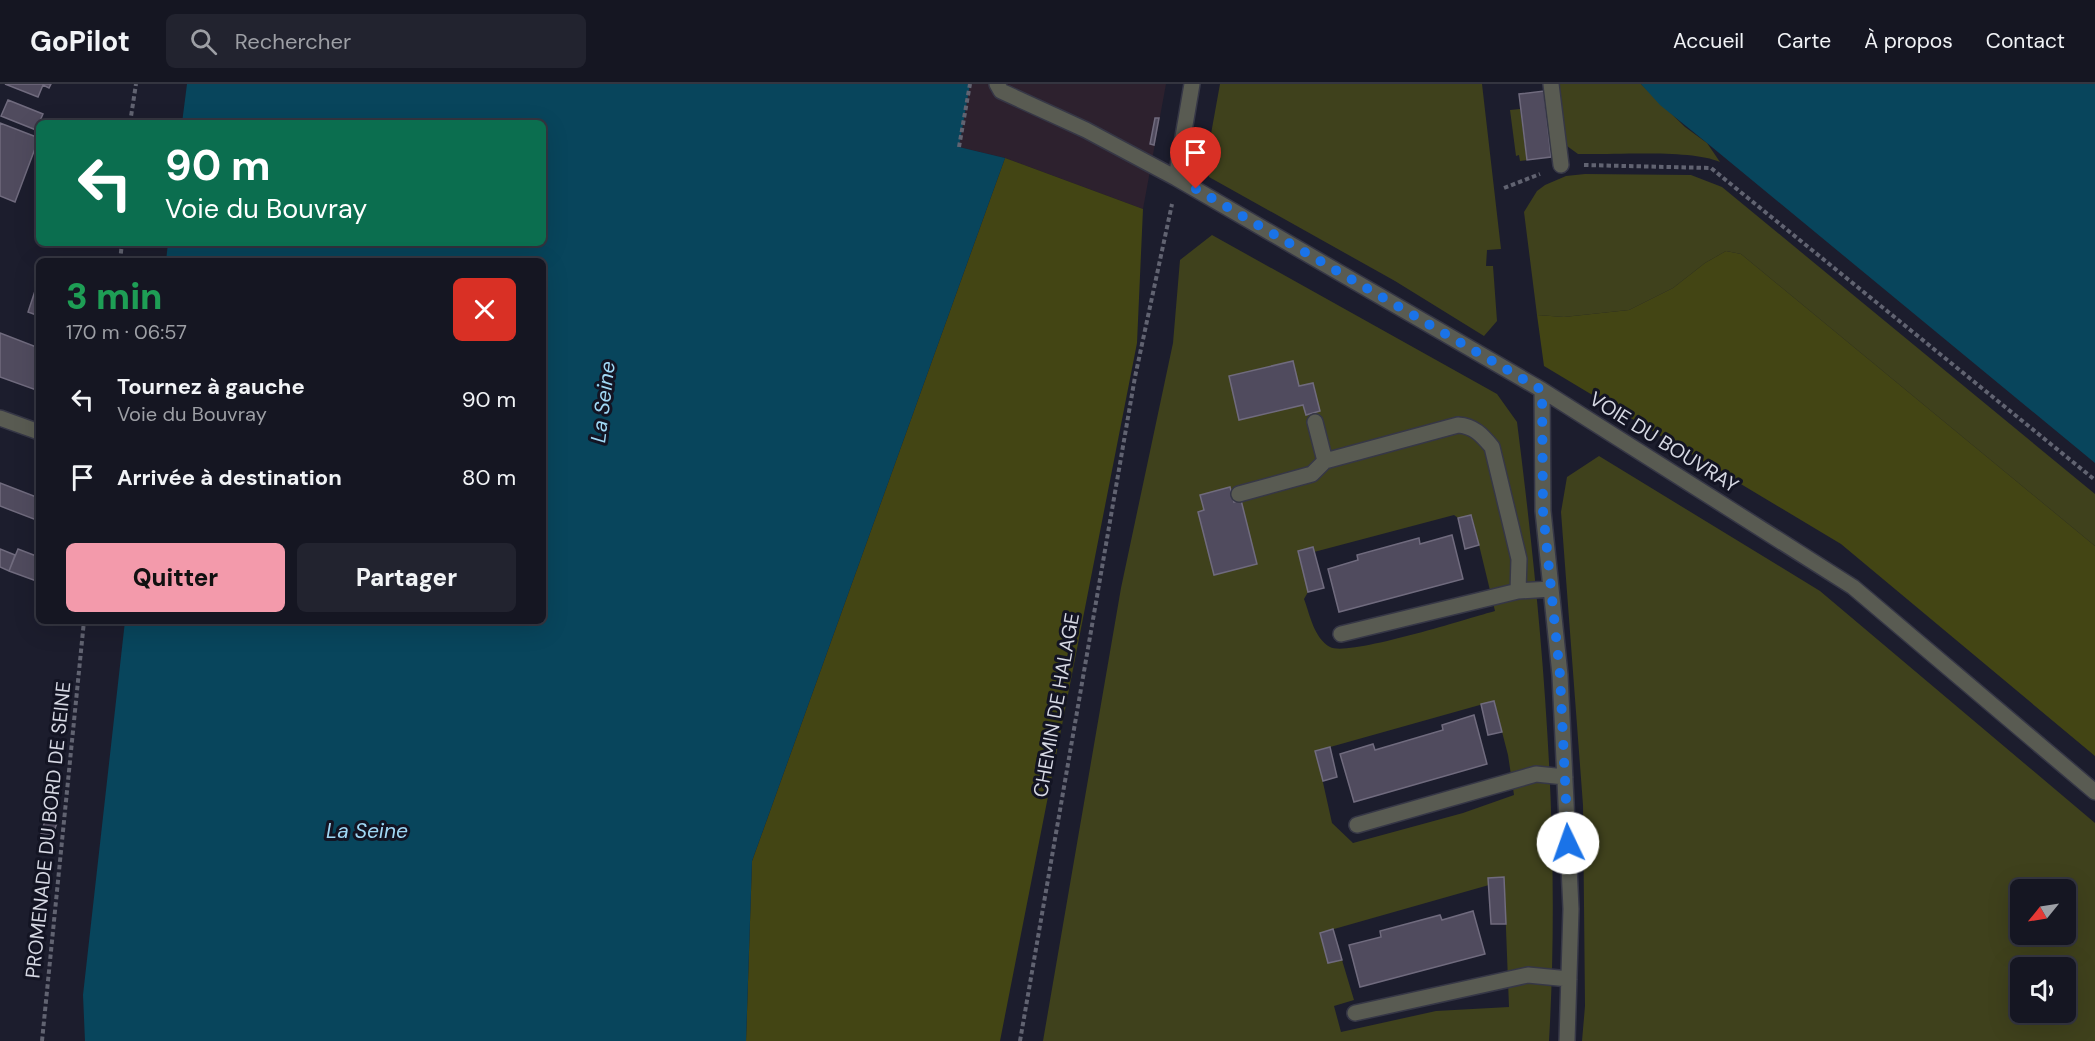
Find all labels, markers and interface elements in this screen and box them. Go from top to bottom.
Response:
search box [166,14,586,68]
text: GoPilot [30,23,130,60]
icon: search [187,25,220,58]
text: Rechercher [235,27,351,56]
text: Accueil [1673,27,1744,55]
text: Carte [1777,27,1831,55]
text: À propos [1864,27,1953,55]
text: Contact [1986,27,2065,55]
pin [1170,127,1221,189]
icon: arrive [1179,136,1212,169]
text: 90 m [165,138,271,193]
icon: left [66,144,144,222]
text: Voie du Bouvray [165,191,367,226]
text: 3 min [66,273,162,320]
button: close [453,278,516,341]
text: 170 m · 06:57 [66,319,187,345]
water label: La Seine [584,360,622,444]
text: Tournez à gauche [117,372,305,401]
icon: left [66,383,99,416]
text: 90 m [462,385,516,414]
street label: VOIE DU BOUVRAY [1585,386,1744,499]
text: Voie du Bouvray [117,401,267,427]
icon: arrive [66,461,99,494]
text: Arrivée à destination [117,463,342,492]
text: 80 m [462,463,516,492]
button: Quitter [66,543,285,612]
button: Partager [297,543,516,612]
street label: CHEMIN DE HALAGE [1027,611,1085,799]
street label: PROMENADE DU BORD DE SEINE [19,680,77,980]
position arrow [1536,811,1600,875]
water label: La Seine [326,817,408,845]
north arrow [2010,879,2076,945]
map controls [2010,879,2076,1023]
button: sound [2010,957,2076,1023]

